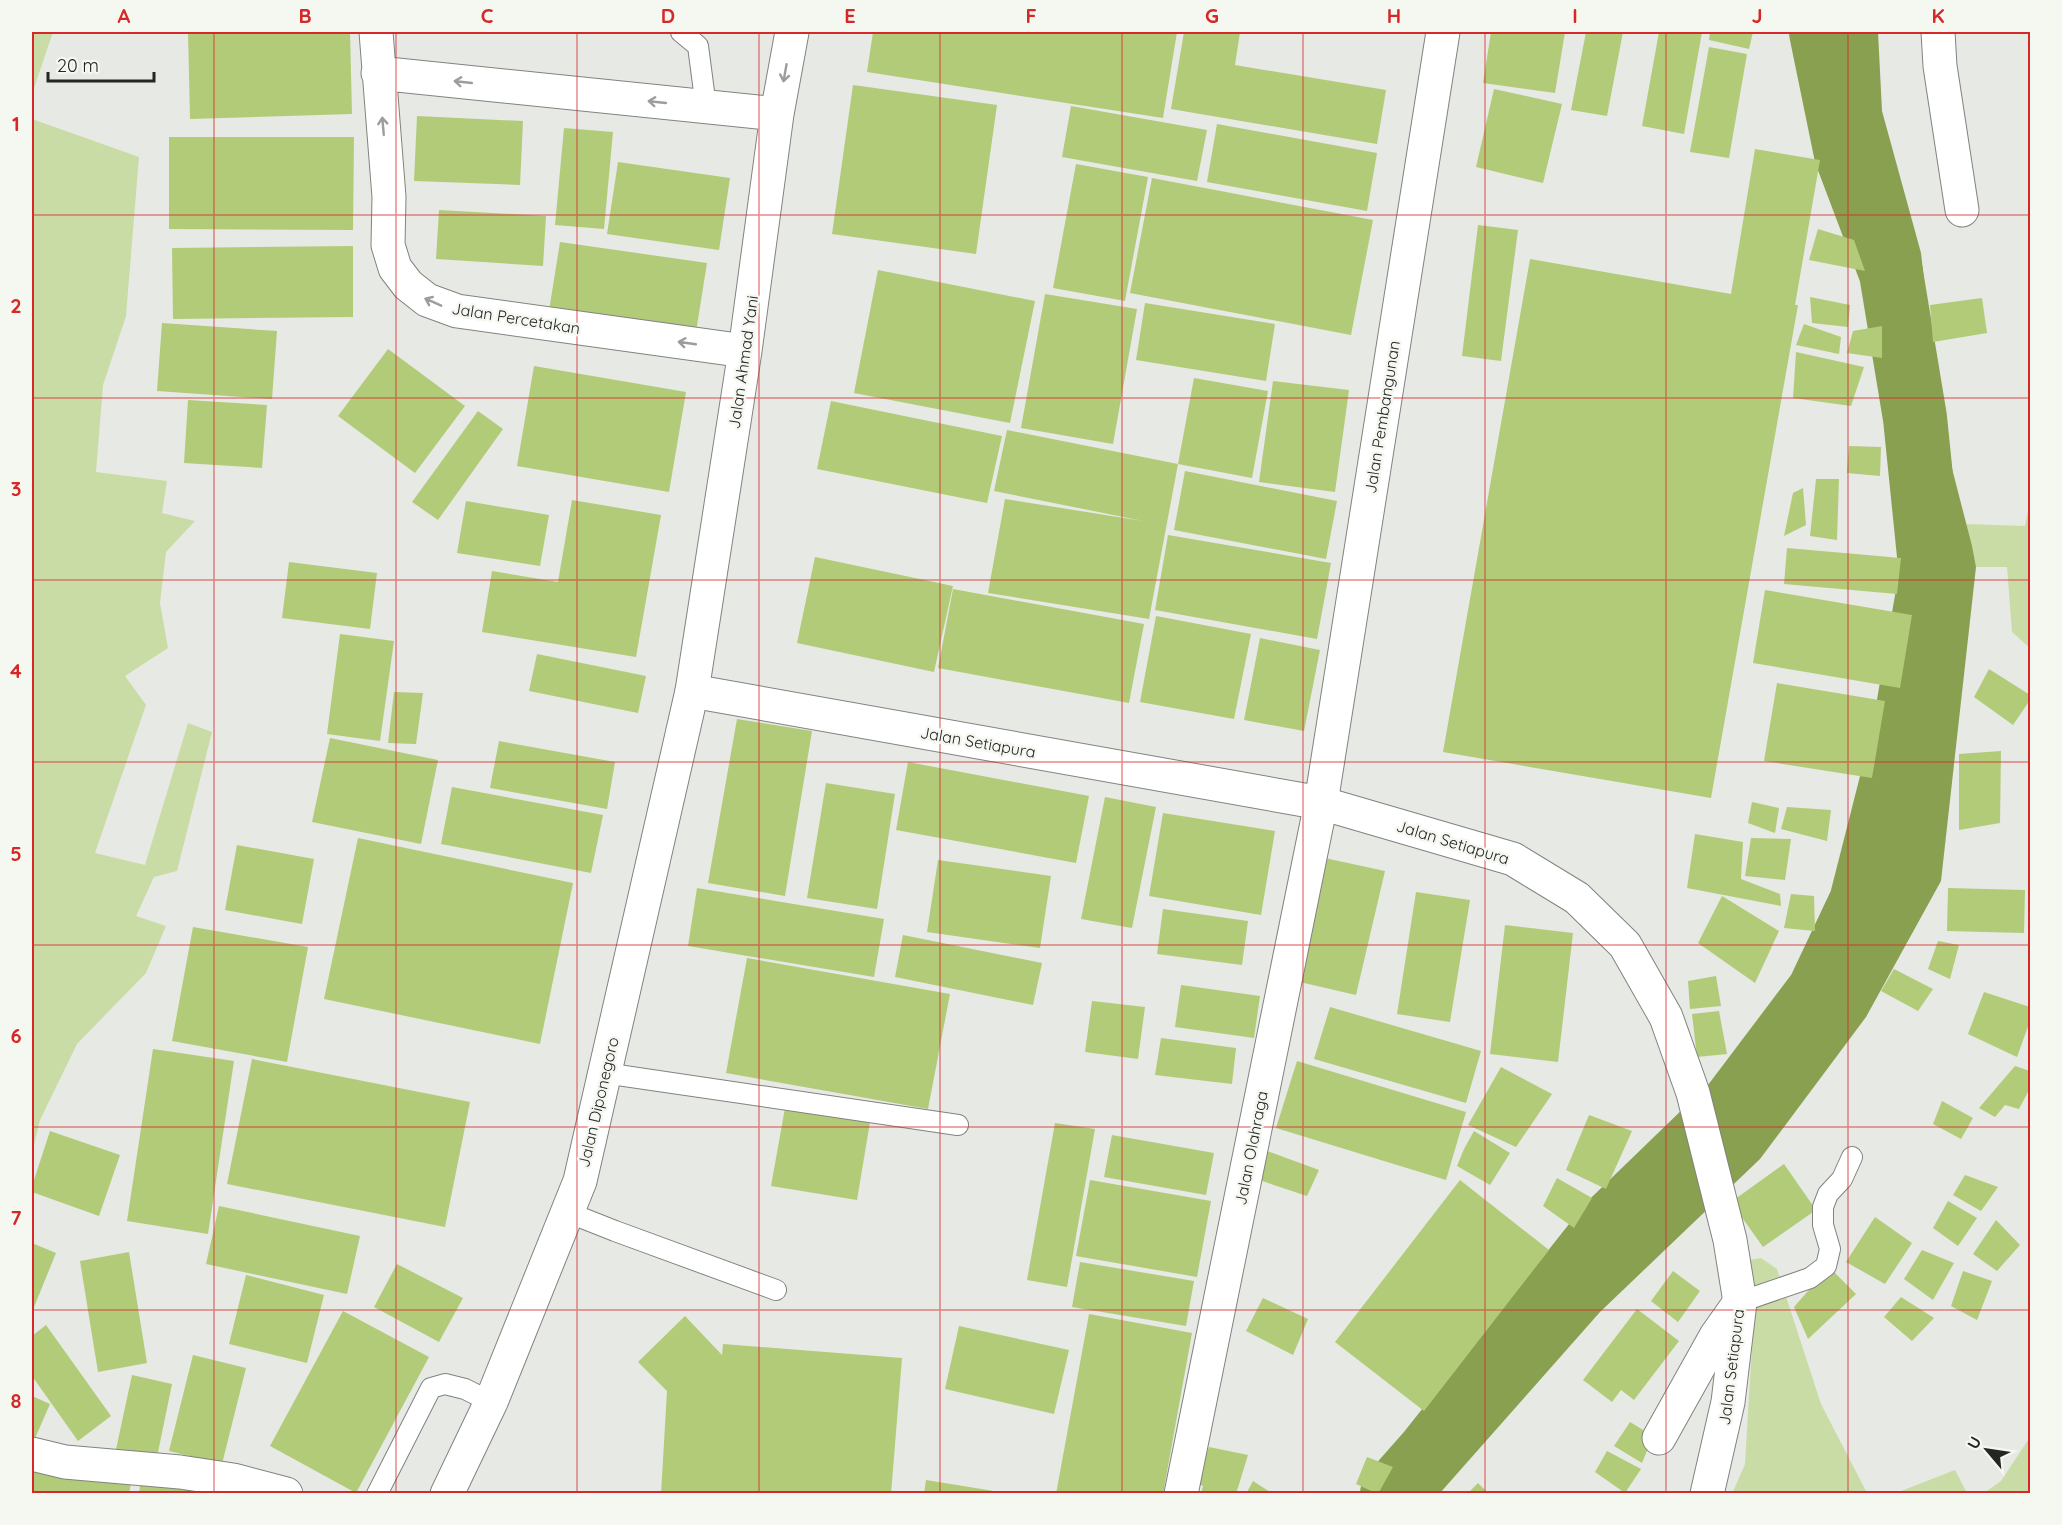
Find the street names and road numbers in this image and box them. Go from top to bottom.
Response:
street label: Jalan Ahmad Yani [724,294,762,430]
street label: Jalan Percetakan [450,298,582,338]
street label: Jalan Pembangunan [1360,339,1404,495]
street label: Jalan Setiapura [919,722,1037,762]
street label: Jalan Setiapura [1394,815,1512,869]
street label: Jalan Diponegoro [573,1035,623,1169]
street label: Jalan Olahraga [1230,1089,1272,1207]
street label: Jalan Setiapura [1714,1308,1748,1426]

